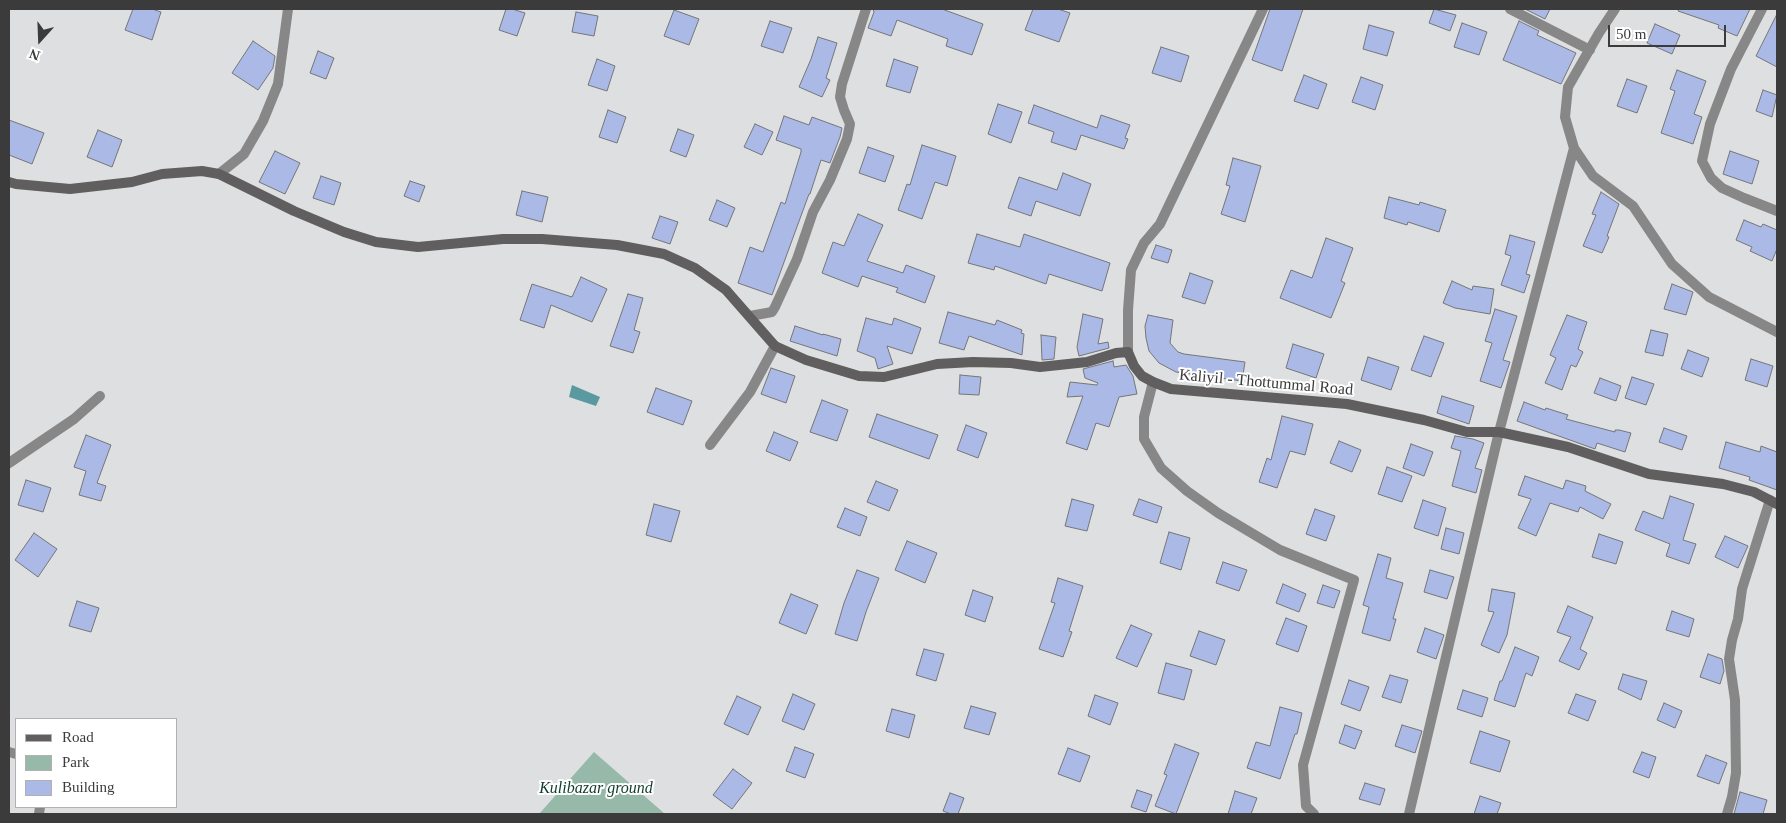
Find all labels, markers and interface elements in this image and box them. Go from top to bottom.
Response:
north arrow [15,15,65,65]
scale bar [1611,15,1728,47]
text: 50 m [1616,26,1646,42]
text: N [27,46,42,63]
street label: Kaliyil - Thottummal Road [1178,366,1354,400]
legend [15,718,178,808]
text: Road [62,729,94,745]
text: Park [62,754,90,770]
text: Building [62,779,115,795]
park label: Kulibazar ground [539,779,653,799]

